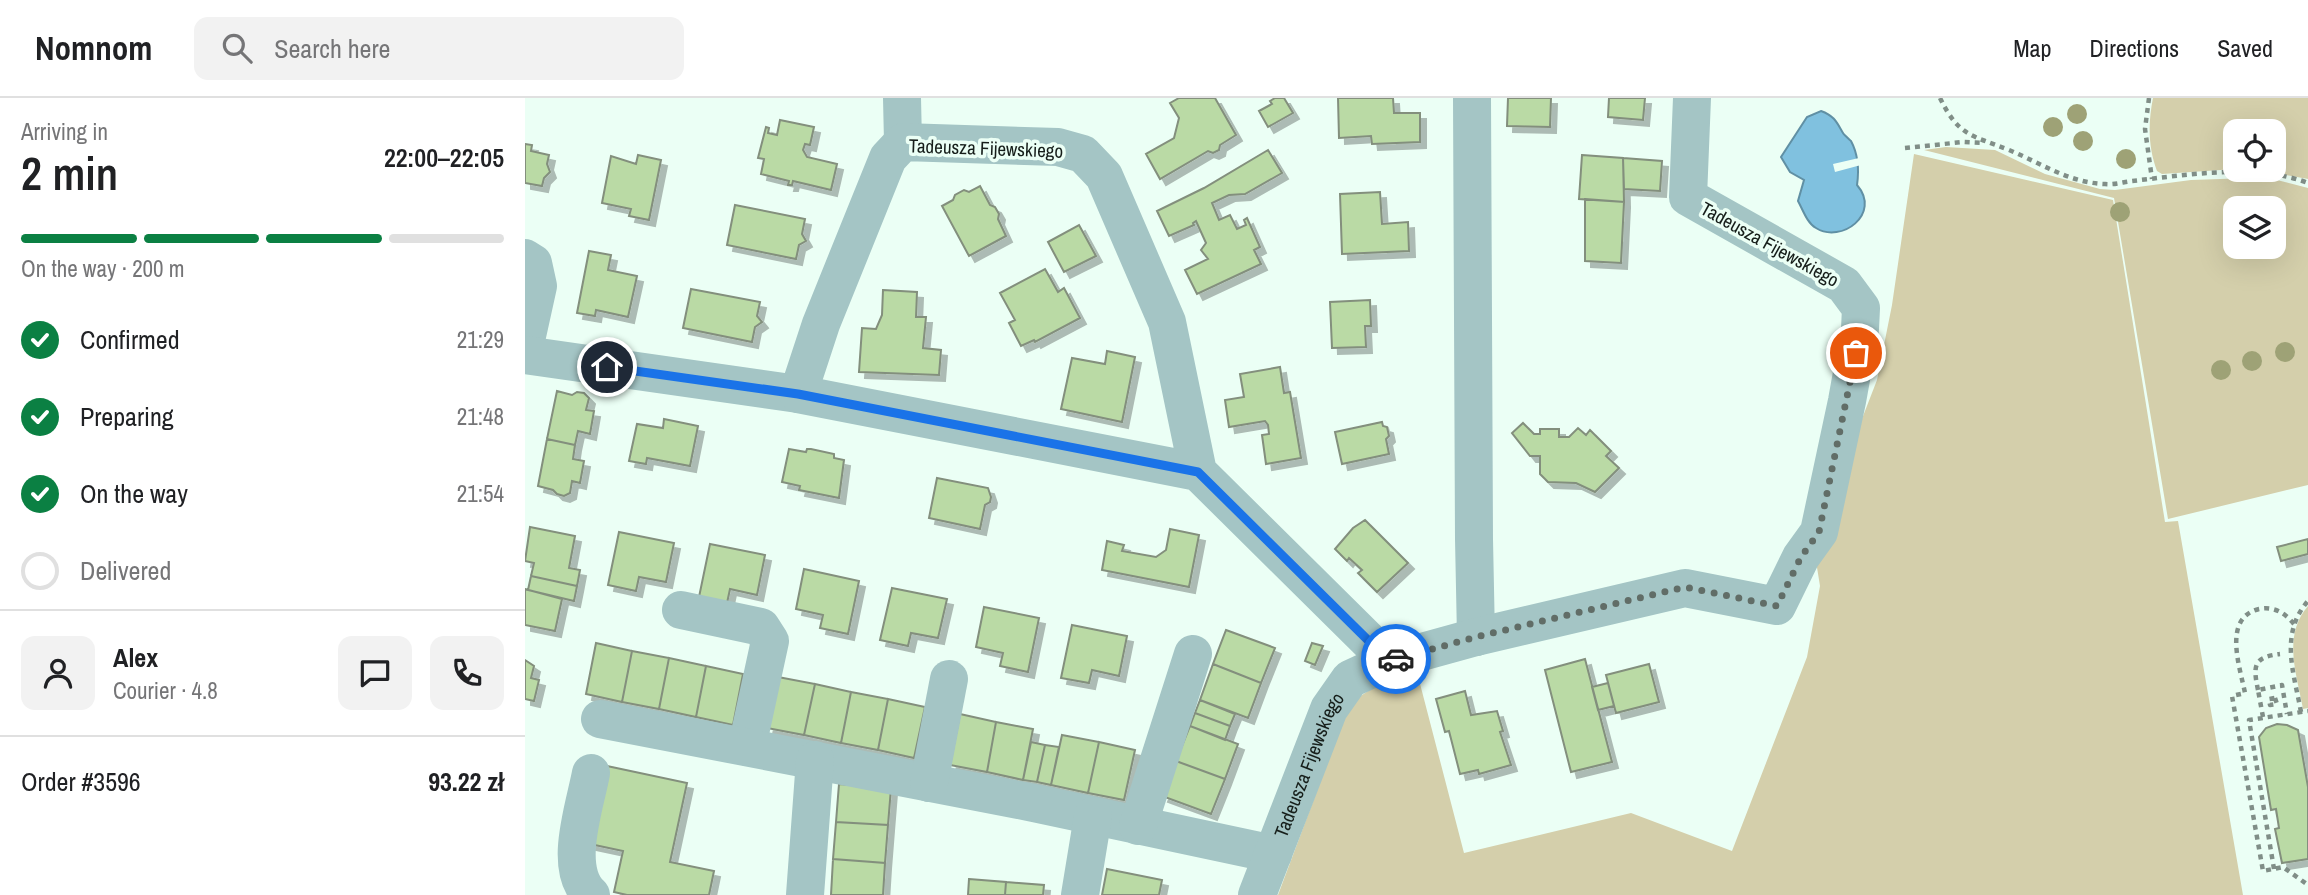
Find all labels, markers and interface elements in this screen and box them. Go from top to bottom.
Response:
search box [194,17,684,80]
text: Nomnom [35,26,152,70]
icon: search [218,29,256,67]
text: Search here [274,31,390,66]
text: Map [2013,32,2051,64]
text: Directions [2089,32,2179,64]
text: Saved [2217,32,2273,64]
text: Arriving in [21,116,108,147]
map controls [2223,119,2286,259]
button: locate [2223,119,2286,182]
street label: Tadeusza Fijewskiego [908,132,1064,164]
text: 22:00–22:05 [384,140,504,175]
text: 2 min [21,142,118,204]
street label: Tadeusza Fijewskiego [1696,195,1844,293]
button: layers [2223,196,2286,259]
text: On the way · 200 m [21,253,185,284]
icon: check [21,321,59,359]
text: Confirmed [80,322,180,357]
pin [1826,323,1886,383]
text: 21:29 [457,324,504,355]
icon: bag [1837,334,1875,372]
pin [577,337,637,397]
icon: home [588,348,626,386]
icon: check [21,398,59,436]
text: Preparing [80,399,174,434]
text: 21:48 [457,401,504,432]
icon: check [21,475,59,513]
text: On the way [80,476,188,511]
text: 21:54 [457,478,504,509]
text: Delivered [80,553,171,588]
courier [1361,624,1431,694]
button: person [21,636,95,710]
button: chat [338,636,412,710]
button: phone [430,636,504,710]
text: Alex [113,640,158,675]
icon: car [1377,640,1415,678]
text: Courier · 4.8 [113,675,218,706]
street label: Tadeusza Fijewskiego [1268,687,1350,841]
text: Order #3596 [21,764,141,799]
text: 93.22 zł [428,764,504,799]

